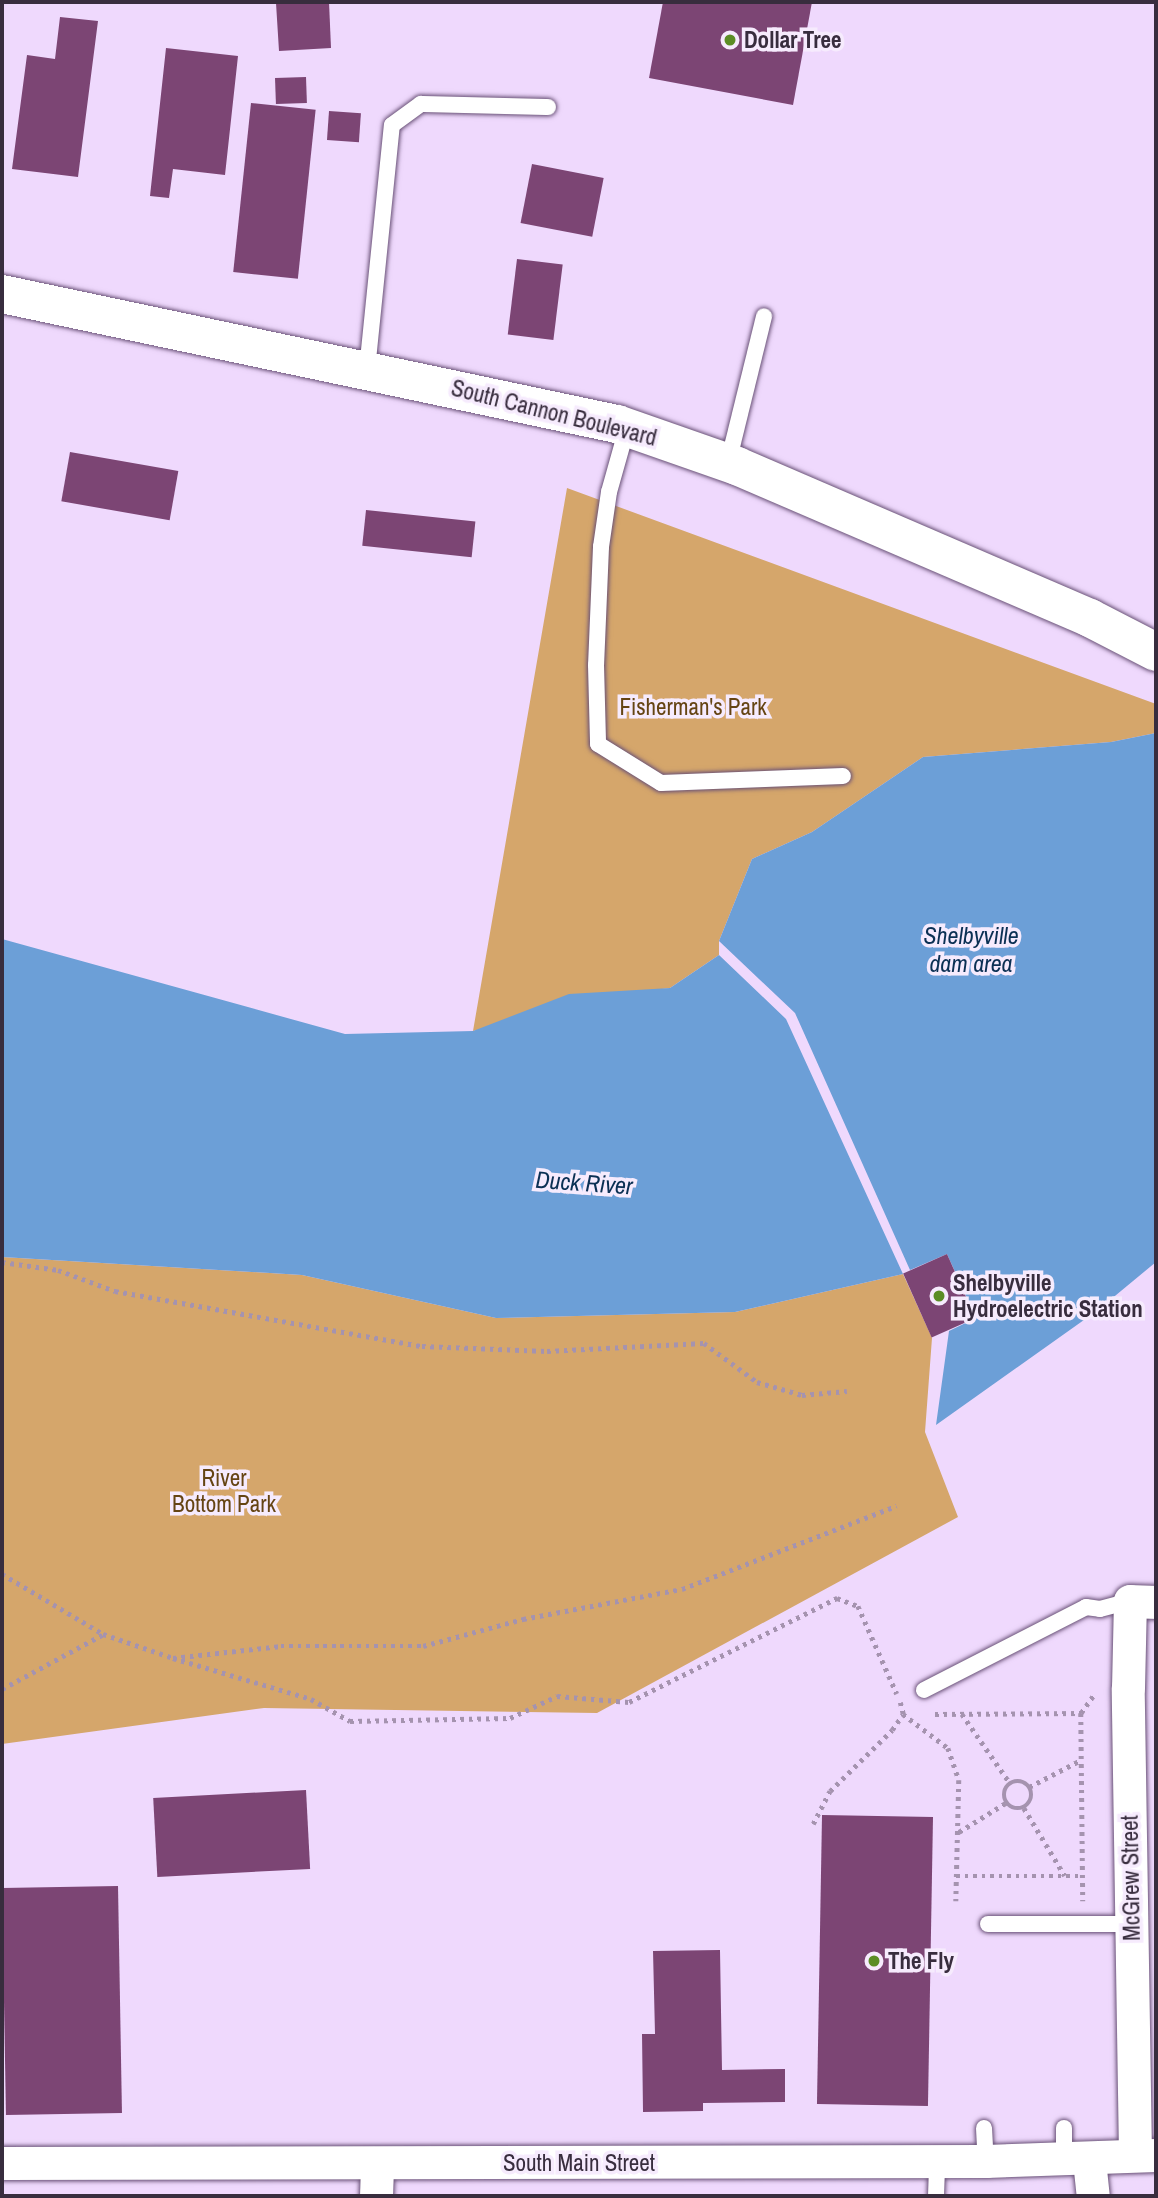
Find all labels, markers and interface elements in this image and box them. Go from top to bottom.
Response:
place label: Dollar Tree [744,26,841,54]
marker: Dollar Tree [722,32,738,48]
street label: South Cannon Boulevard [448,374,660,452]
park label: Fisherman's Park [619,693,767,721]
water label: Shelbyville dam area [923,922,1019,978]
water label: Duck River [534,1165,634,1201]
place label: Shelbyville Hydroelectric Station [953,1269,1143,1323]
marker: Shelbyville Hydroelectric Station [931,1288,947,1304]
park label: River Bottom Park [172,1464,276,1518]
street label: McGrew Street [1116,1815,1146,1941]
place label: The Fly [888,1947,954,1975]
marker: The Fly [866,1953,882,1969]
street label: South Main Street [503,2149,655,2177]

